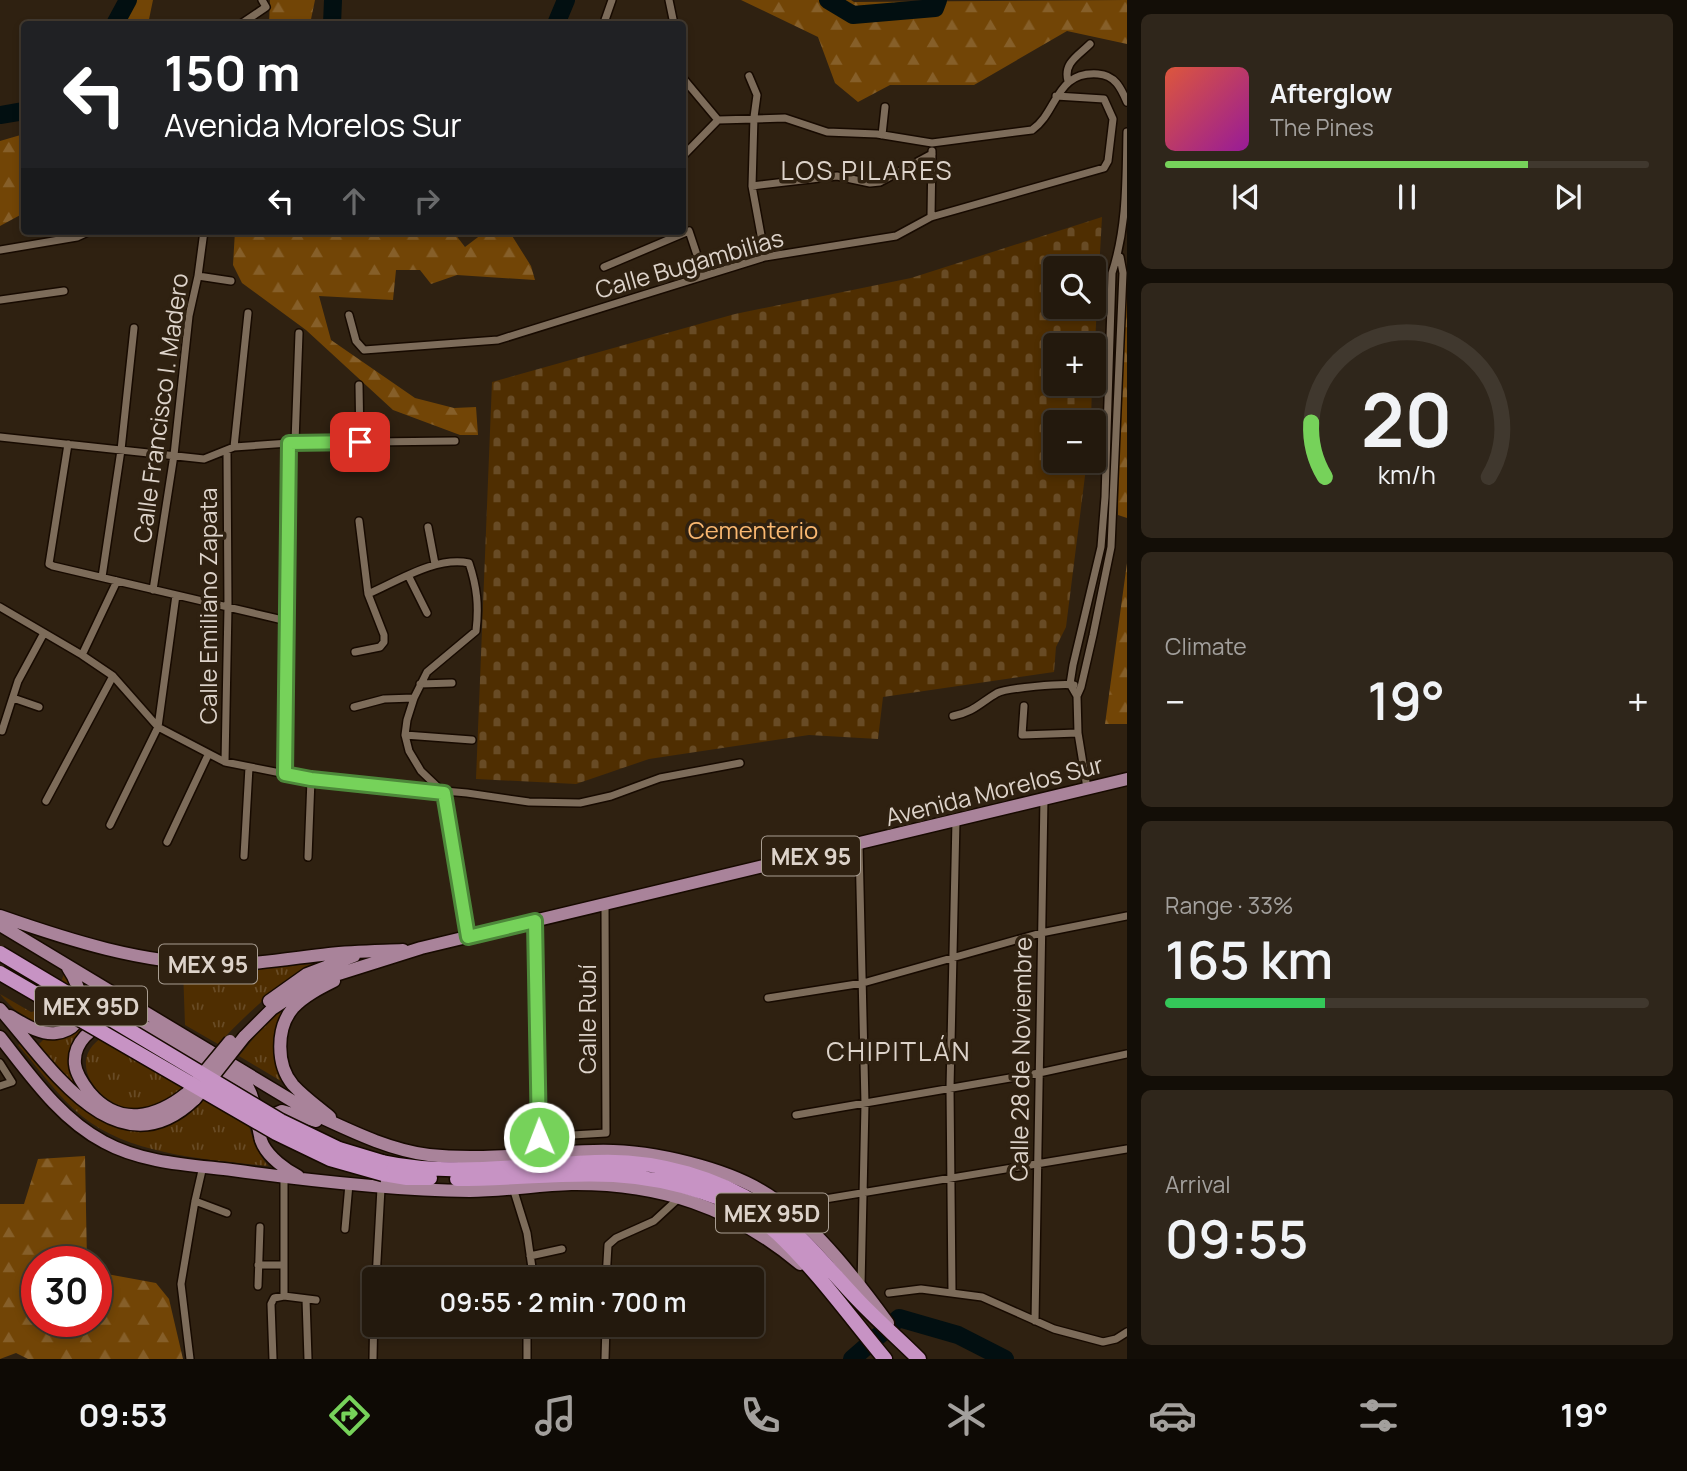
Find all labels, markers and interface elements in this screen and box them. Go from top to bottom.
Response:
text: 150 m [164,39,300,106]
icon: left [49,49,140,140]
text: Afterglow [1270,75,1392,111]
text: Avenida Morelos Sur [164,103,462,147]
text: The Pines [1270,111,1374,143]
district label: LOS PILARES [781,152,953,188]
icon: previous [1227,178,1265,216]
icon: pause [1388,178,1426,216]
icon: next [1549,178,1587,216]
icon: left [262,182,300,220]
icon: ahead [335,182,373,220]
icon: right [408,182,446,220]
street label: Calle Bugambilias [591,220,787,306]
map controls [1043,256,1106,473]
button: search [1043,256,1106,319]
street label: Calle Francisco I. Madero [125,271,195,545]
button: + [1043,333,1106,396]
text: 20 [1361,369,1453,469]
button: − [1043,410,1106,473]
pin [330,412,390,472]
icon: arrive [341,423,379,461]
text: km/h [1378,456,1436,491]
street label: Calle Emiliano Zapata [191,488,224,724]
park label: Cementerio [688,513,818,546]
text: Climate [1165,630,1247,662]
text: 19° [1367,665,1445,736]
text: − [1165,675,1186,727]
text: + [1627,675,1649,727]
street label: Avenida Morelos Sur [882,747,1107,833]
road number: MEX 95 [762,836,860,876]
text: Range · 33% [1165,889,1294,921]
text: 165 km [1165,924,1333,995]
street label: Calle 28 de Noviembre [1001,936,1039,1182]
road number: MEX 95 [159,945,257,984]
street label: Calle Rubí [570,964,603,1074]
road number: MEX 95D [35,987,147,1026]
district label: CHIPITLÁN [826,1033,972,1069]
position arrow [502,1100,576,1174]
text: Arrival [1165,1168,1231,1200]
road number: MEX 95D [716,1194,828,1232]
text: 09:55 [1165,1203,1308,1274]
speed limit sign: 30 [21,1246,112,1337]
text: 09:55 · 2 min · 700 m [439,1284,687,1320]
icon: directions [325,1391,374,1440]
icon: music [531,1391,580,1440]
icon: phone [736,1391,785,1440]
icon: climate [942,1391,991,1440]
icon: car [1148,1391,1197,1440]
icon: filters [1354,1391,1403,1440]
text: 09:53 [78,1393,168,1437]
text: 19° [1560,1393,1608,1437]

